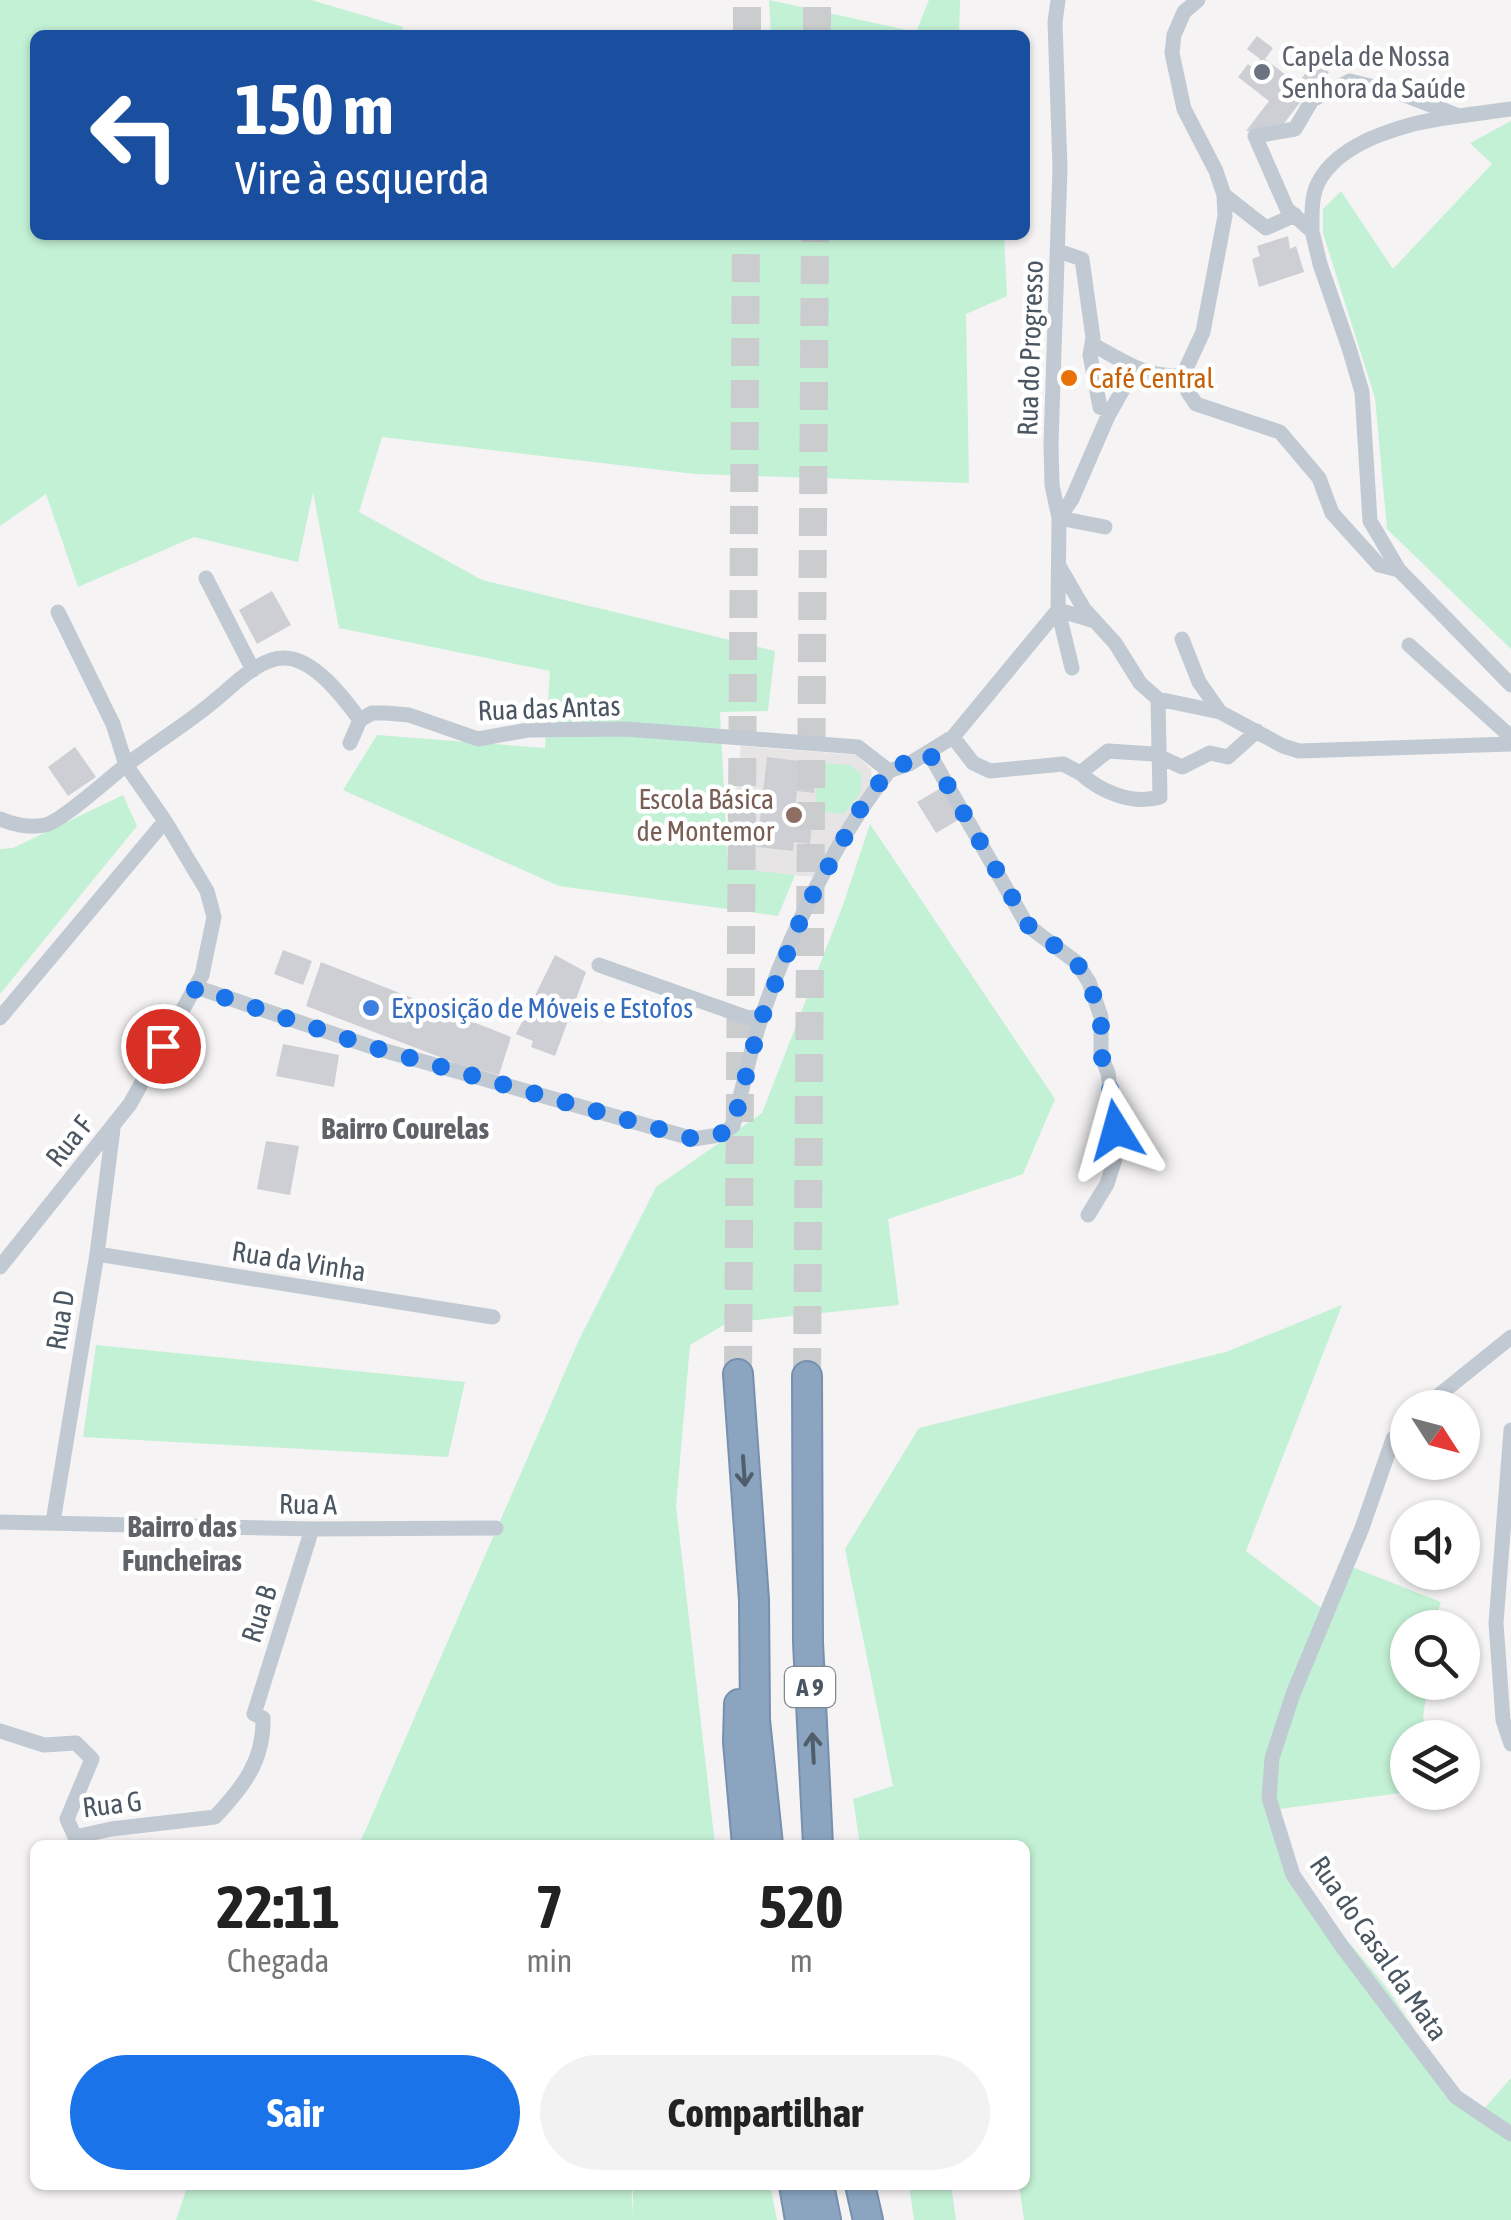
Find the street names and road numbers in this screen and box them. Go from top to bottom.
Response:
street label: Rua do Progresso [1011,260,1049,436]
street label: Rua das Antas [477,690,621,726]
street label: Rua F [39,1109,99,1173]
street label: Rua da Vinha [230,1235,368,1287]
street label: Rua D [39,1288,81,1352]
street label: Rua A [279,1487,338,1521]
street label: Rua B [235,1582,283,1646]
road number: A 9 [785,1667,835,1707]
street label: Rua G [81,1785,143,1823]
street label: Rua do Casal da Mata [1304,1850,1454,2046]

